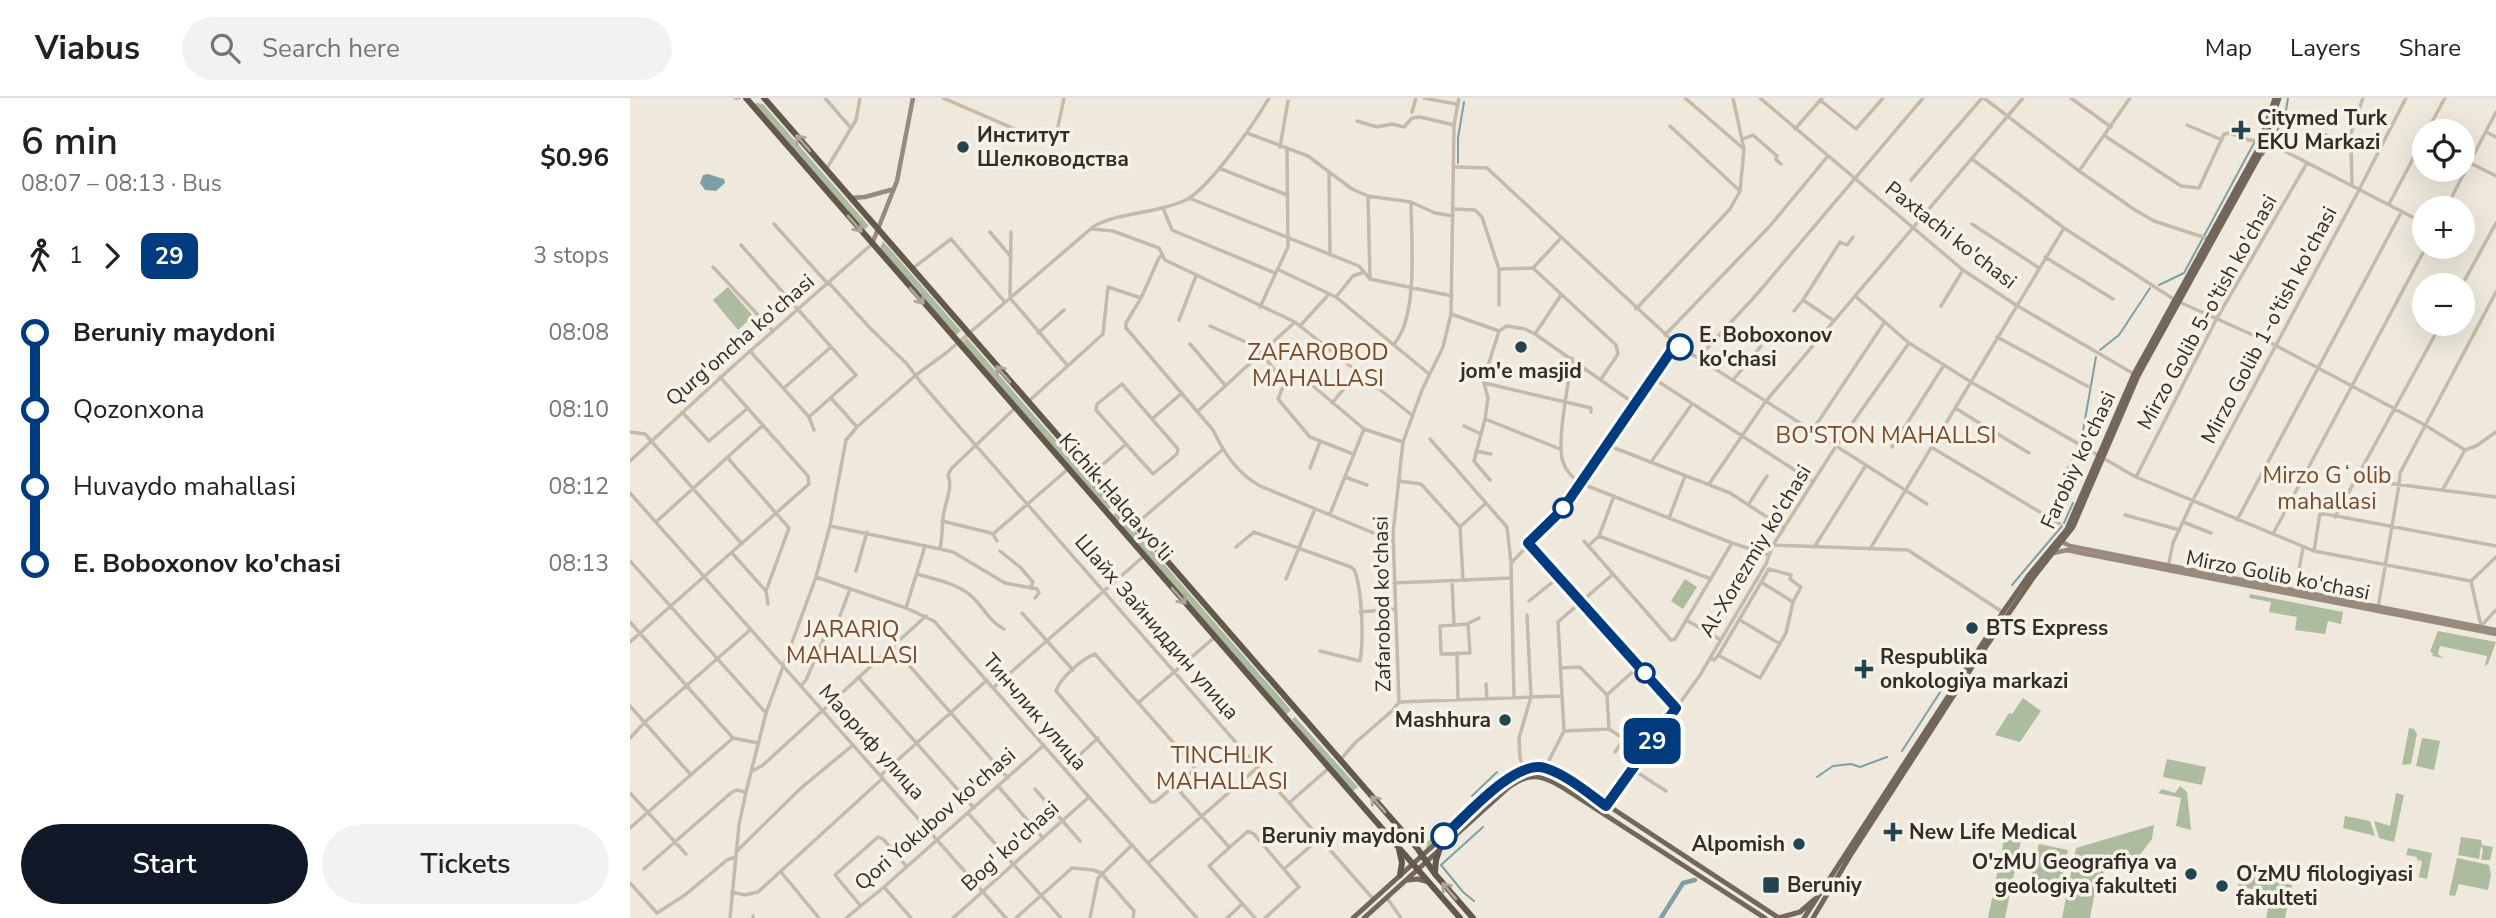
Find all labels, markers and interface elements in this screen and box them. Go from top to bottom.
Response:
search box [182,17,672,80]
text: Viabus [35,26,140,71]
icon: search [206,29,244,67]
text: Search here [262,31,400,66]
text: Map [2205,32,2252,64]
text: Layers [2290,32,2361,64]
text: Share [2399,32,2461,64]
place label: Citymed Turk EKU Markazi [2257,104,2388,156]
text: 6 min [21,116,118,167]
map controls [2412,119,2475,336]
button: locate [2412,119,2475,182]
marker: Citymed Turk EKU Markazi [2231,120,2251,140]
place label: Институт Шелководства [977,121,1129,173]
one-way arrow [795,134,811,152]
marker: Институт Шелководства [955,139,971,155]
text: $0.96 [540,140,609,175]
text: 08:07 – 08:13 · Bus [21,168,222,199]
street label: Paxtachi ko'chasi [1879,175,2023,295]
street label: Mirzo Golib 5-o'tish ko'chasi [2131,189,2283,435]
button: + [2412,196,2475,259]
street label: Mirzo Golib 1-o'tish ko'chasi [2194,202,2344,448]
one-way arrow [847,215,863,233]
icon: walk [21,237,59,275]
icon: forward [93,237,131,275]
text: 1 [69,240,83,271]
text: 29 [155,240,184,272]
text: 3 stops [533,240,609,271]
street label: Qurg'oncha ko'chasi [660,268,820,412]
button: − [2412,273,2475,336]
one-way arrow [909,286,925,304]
text: Beruniy maydoni [73,315,276,350]
text: 08:08 [549,317,609,348]
place label: E. Boboxonov ko'chasi [1699,321,1833,373]
marker: E. Boboxonov ko'chasi [1667,334,1693,360]
district label: ZAFAROBOD MAHALLASI [1247,337,1389,394]
marker: jom'e masjid [1513,339,1529,355]
place label: jom'e masjid [1458,357,1582,385]
one-way arrow [995,365,1011,383]
street label: Farobiy ko'chasi [2034,387,2122,533]
text: Qozonxona [73,392,205,427]
text: 08:10 [549,394,609,425]
district label: BO'STON MAHALLSI [1776,420,1996,451]
street label: Kichik Halqa yo'li [1053,427,1179,567]
street label: Al-Xorezmiy ko'chasi [1692,460,1818,642]
district label: Mirzo Gʻolib mahallasi [2263,460,2391,517]
text: Huvaydo mahallasi [73,469,296,504]
text: 08:12 [549,471,609,502]
unlabelled marker [1553,498,1573,518]
street label: Zafarobod ko'chasi [1366,516,1398,692]
street label: Шайх Зайниддин улица [1069,528,1245,726]
street label: Mirzo Golib ko'chasi [2184,543,2372,607]
text: E. Boboxonov ko'chasi [73,546,341,581]
text: 08:13 [549,548,609,579]
one-way arrow [1171,587,1187,605]
district label: JARARIQ MAHALLASI [786,614,918,671]
place label: BTS Express [1986,614,2108,642]
marker: BTS Express [1964,620,1980,636]
place label: Respublika onkologiya markazi [1880,643,2068,695]
street label: Тинчлик улица [976,648,1094,776]
marker: Respublika onkologiya markazi [1854,659,1874,679]
unlabelled marker [1635,663,1655,683]
street label: Маориф улица [813,678,931,806]
place label: Mashhura [1395,706,1491,734]
marker: Mashhura [1497,712,1513,728]
line badge: 29 [1620,718,1684,764]
text: 29 [1638,725,1666,757]
district label: TINCHLIK MAHALLASI [1156,740,1288,797]
street label: Qori Yokubov ko'chasi [849,741,1021,897]
street label: Bog' ko'chasi [955,795,1065,897]
one-way arrow [1370,795,1386,813]
place label: New Life Medical [1909,818,2077,846]
place label: Beruniy maydoni [1261,822,1425,850]
marker: New Life Medical [1883,822,1903,842]
marker: Beruniy maydoni [1431,823,1457,849]
button: Start [21,824,308,904]
button: Tickets [322,824,609,904]
place label: Alpomish [1692,830,1785,858]
marker: Alpomish [1791,836,1807,852]
place label: O'zMU Geografiya va geologiya fakulteti [1972,848,2177,900]
place label: O'zMU filologiyasi fakulteti [2236,860,2413,912]
marker: O'zMU Geografiya va geologiya fakulteti [2183,866,2199,882]
place label: Beruniy [1787,871,1863,899]
marker: Beruniy [1761,875,1781,895]
marker: O'zMU filologiyasi fakulteti [2214,878,2230,894]
one-way arrow [1441,882,1457,900]

